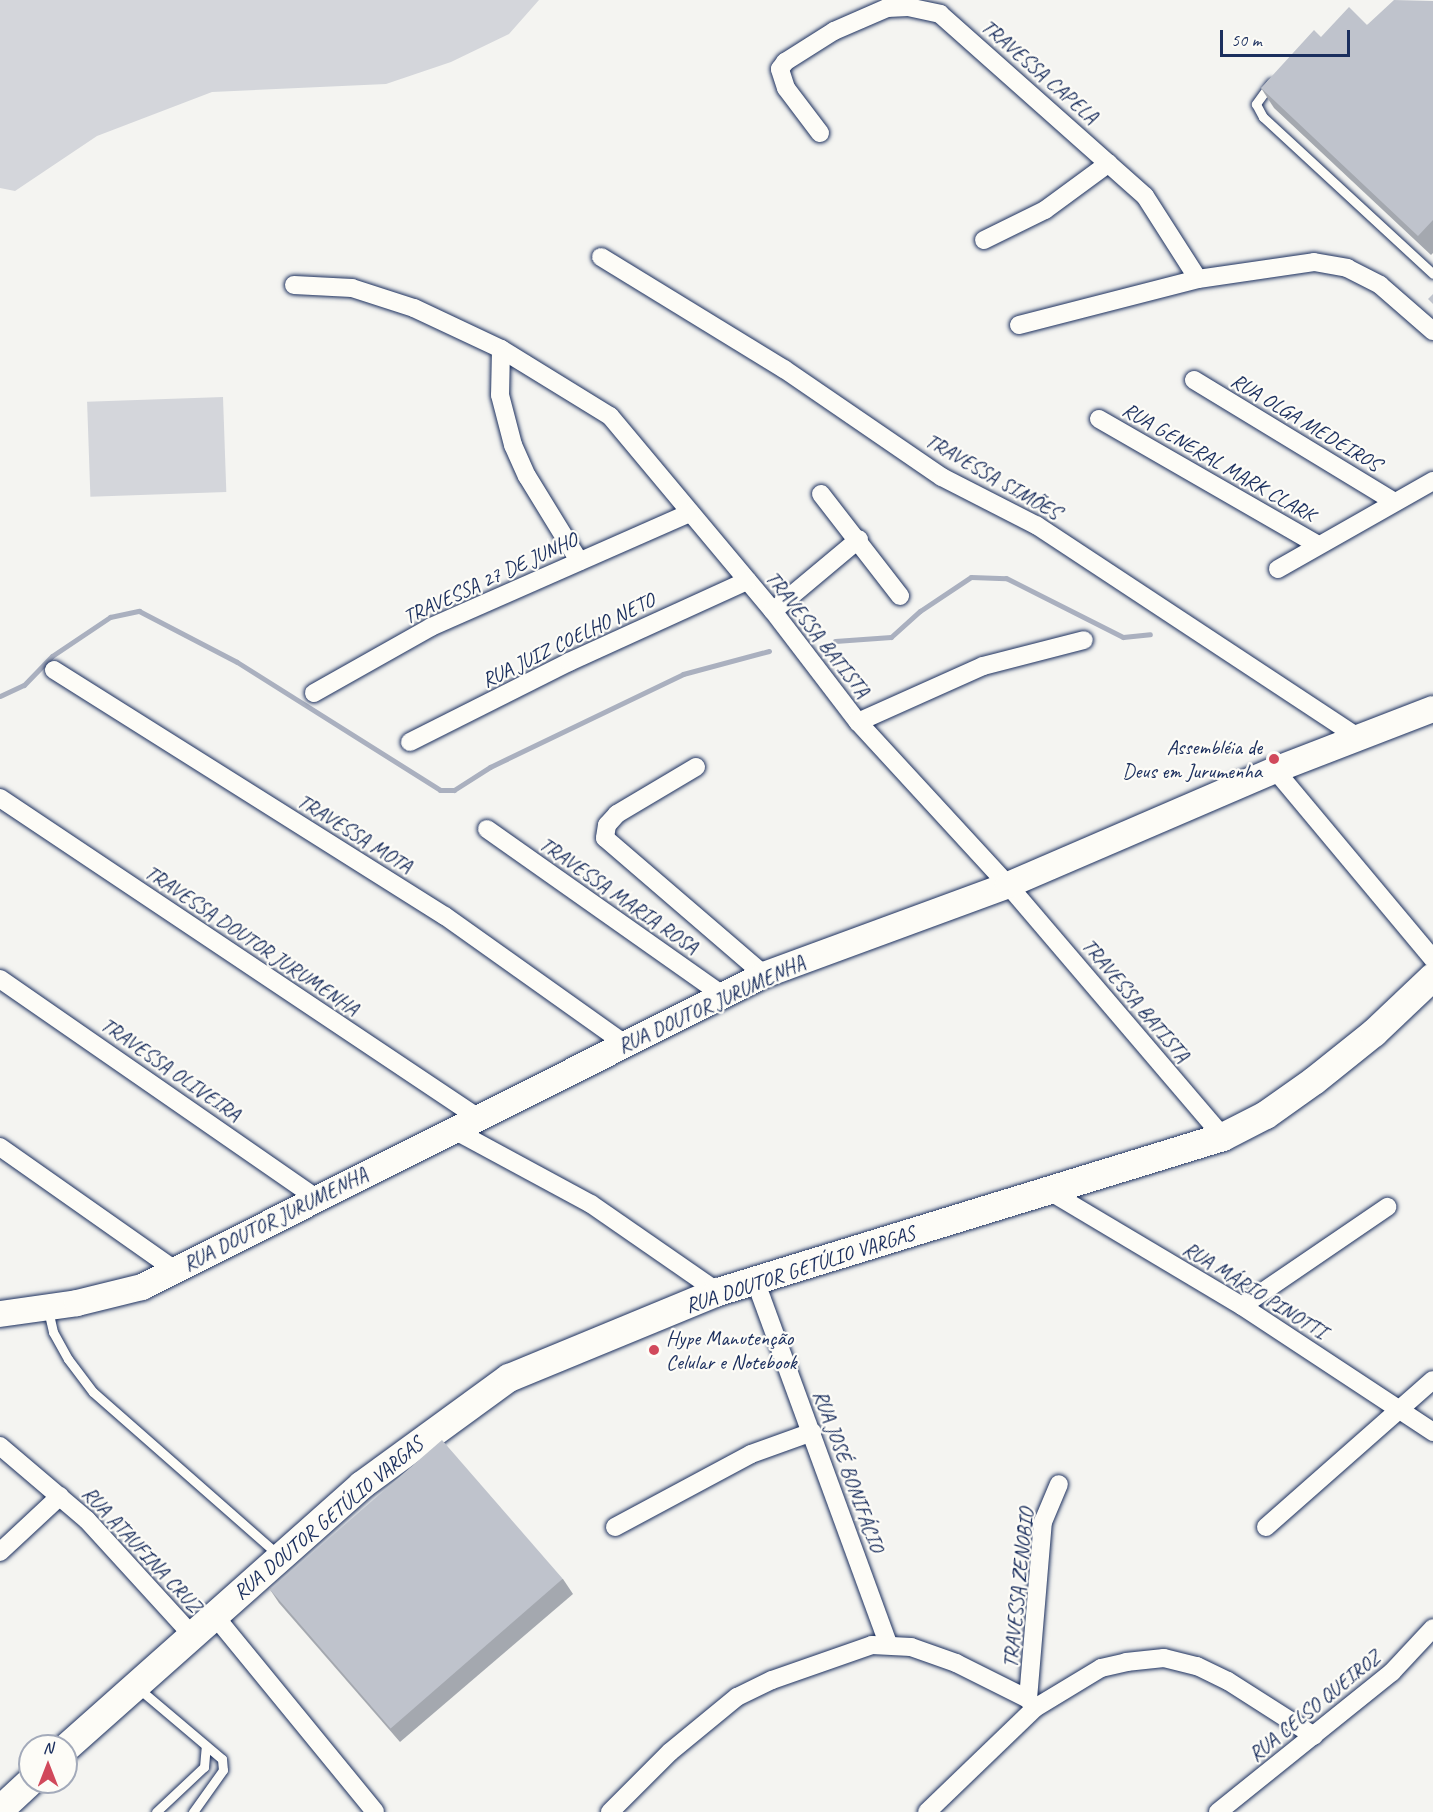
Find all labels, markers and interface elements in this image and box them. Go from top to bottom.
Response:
street label: TRAVESSA CAPELA [976,13,1104,129]
scale bar [1223,18,1354,56]
text: 50 m [1231,29,1262,51]
street label: RUA OLGA MEDEIROS [1227,367,1385,477]
street label: RUA GENERAL MARK CLARK [1119,397,1319,527]
street label: TRAVESSA SIMÕES [921,427,1065,525]
street label: TRAVESSA 27 DE JUNHO [399,527,581,629]
street label: TRAVESSA BATISTA [760,565,876,703]
street label: RUA JUIZ COELHO NETO [478,587,658,693]
place label: Assembléia de Deus em Jurumenha [1122,734,1262,784]
marker: Assembléia de Deus em Jurumenha [1267,752,1281,766]
street label: TRAVESSA MOTA [293,788,417,878]
street label: TRAVESSA MARIA ROSA [535,831,703,959]
street label: TRAVESSA DOUTOR JURUMENHA [140,859,364,1021]
street label: TRAVESSA BATISTA [1076,932,1196,1068]
street label: RUA DOUTOR JURUMENHA [614,950,808,1058]
street label: TRAVESSA OLIVEIRA [96,1011,246,1127]
street label: RUA DOUTOR JURUMENHA [179,1162,371,1276]
street label: RUA DOUTOR GETÚLIO VARGAS [683,1220,917,1318]
street label: RUA MÁRIO PINOTTI [1178,1236,1332,1344]
place label: Hype Manutenção Celular e Notebook [666,1325,796,1375]
marker: Hype Manutenção Celular e Notebook [647,1343,661,1357]
street label: RUA JOSÉ BONIFÁCIO [808,1387,890,1555]
street label: RUA DOUTOR GETÚLIO VARGAS [228,1432,428,1604]
street label: RUA ATAUFINA CRUZ [78,1481,206,1617]
street label: TRAVESSA ZENOBIO [997,1507,1039,1669]
street label: RUA CELSO QUEIROZ [1243,1645,1385,1767]
north arrow [18,1734,78,1794]
text: N [43,1738,53,1758]

